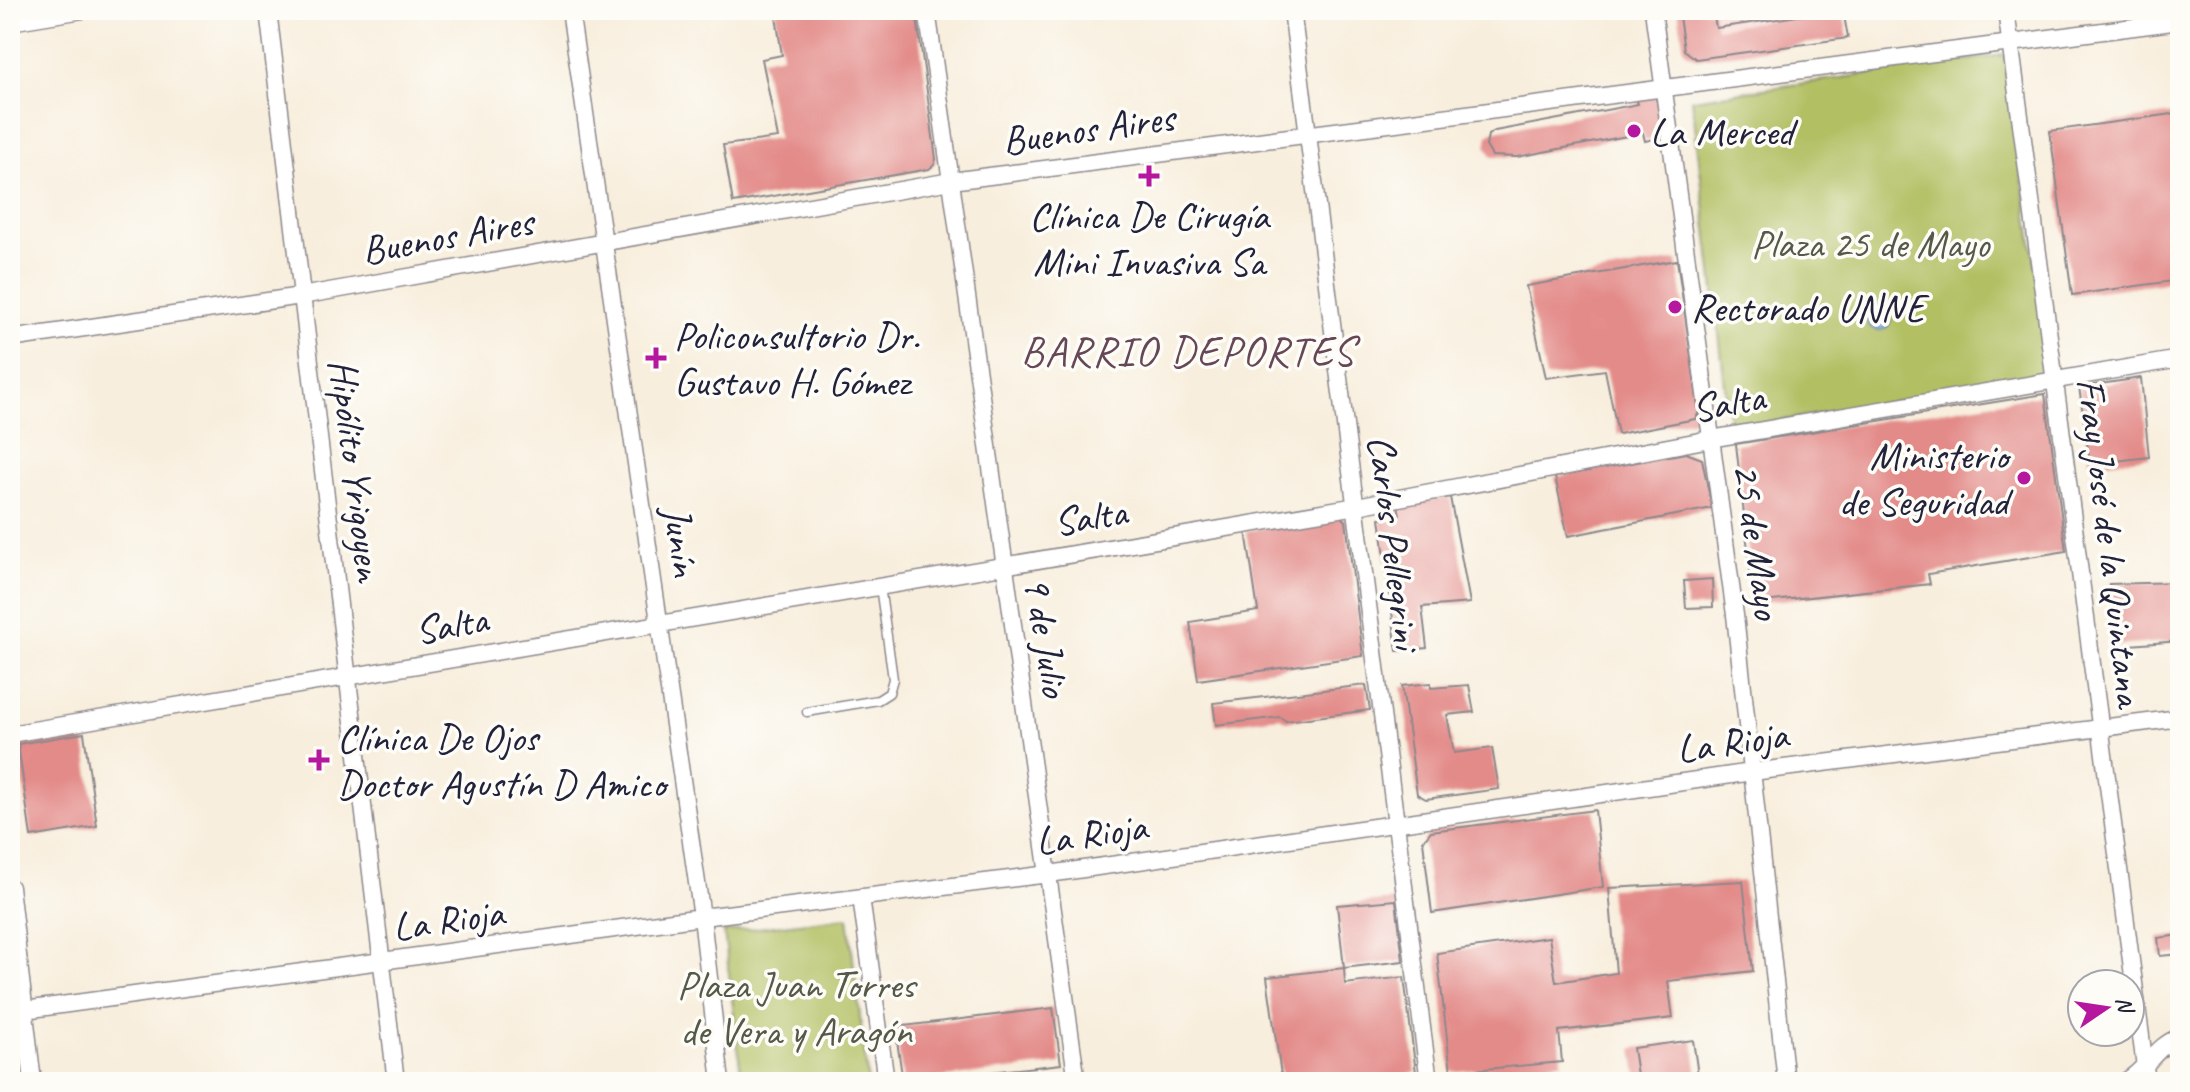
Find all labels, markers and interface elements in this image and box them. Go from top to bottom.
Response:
street label: Buenos Aires [999,92,1180,166]
place label: La Merced [1650,107,1798,157]
marker: La Merced [1625,122,1643,140]
marker: Clínica De Cirugía Mini Invasiva Sa [1138,165,1160,187]
place label: Clínica De Cirugía Mini Invasiva Sa [1029,191,1271,287]
street label: Buenos Aires [358,196,540,276]
park label: Plaza 25 de Mayo [1751,219,1991,269]
place label: Rectorado UNNE [1691,283,1930,333]
marker: Rectorado UNNE [1666,298,1684,316]
place label: Policonsultorio Dr. Gustavo H. Gómez [674,311,920,407]
district label: BARRIO DEPORTES [1021,325,1361,378]
marker: Policonsultorio Dr. Gustavo H. Gómez [645,347,667,369]
street label: Hipólito Yrigoyen [318,356,395,586]
street label: Salta [1688,372,1771,434]
street label: Fray José de la Quintana [2065,375,2155,713]
place label: Ministerio de Seguridad [1839,431,2014,527]
street label: Carlos Pellegrini [1356,433,1432,656]
street label: 25 de Mayo [1721,460,1793,624]
marker: Ministerio de Seguridad [2015,469,2033,487]
street label: Salta [1050,486,1133,547]
street label: Junín [651,501,711,580]
street label: 9 de Julio [1012,572,1081,702]
street label: Salta [411,594,494,656]
street label: La Rioja [1674,709,1793,774]
place label: Clínica De Ojos Doctor Agustín D Amico [337,713,669,809]
marker: Clínica De Ojos Doctor Agustín D Amico [308,749,330,771]
street label: La Rioja [1033,801,1152,866]
street label: La Rioja [390,887,509,952]
park label: Plaza Juan Torres de Vera y Aragón [677,960,918,1056]
north arrow [2066,968,2146,1048]
text: N [2109,994,2140,1017]

